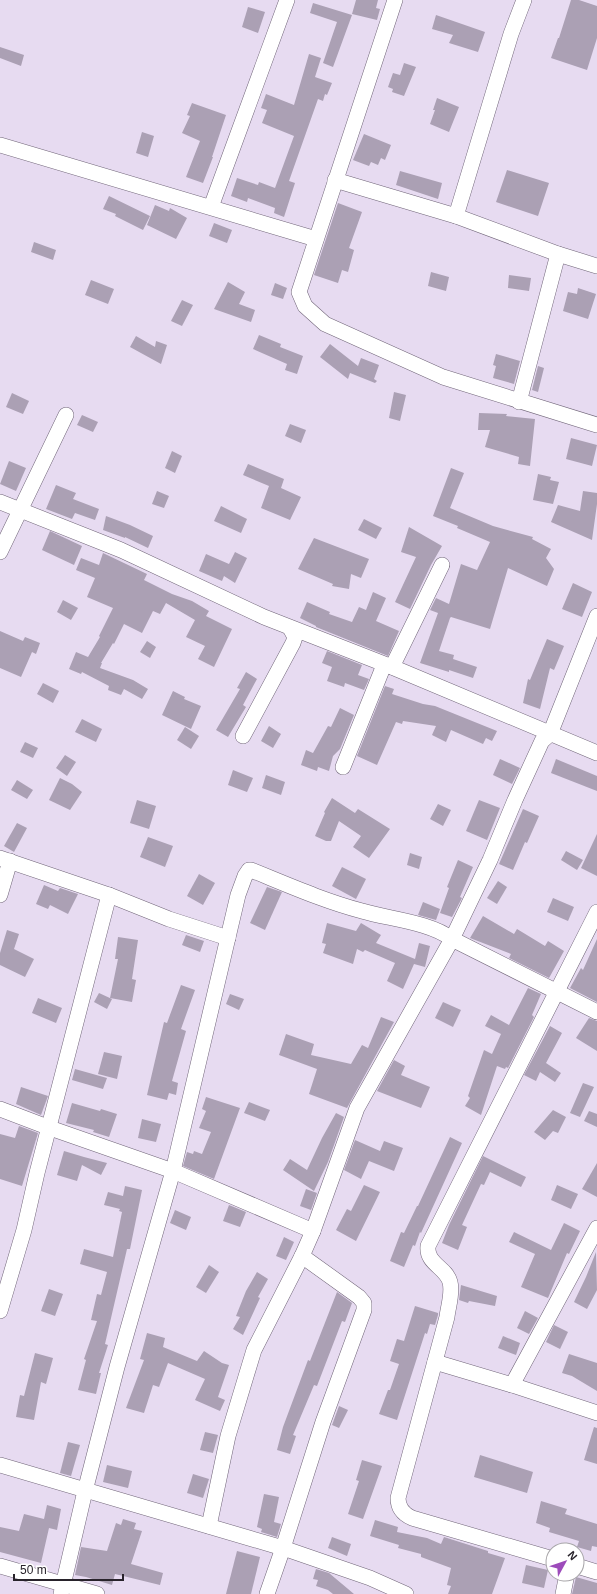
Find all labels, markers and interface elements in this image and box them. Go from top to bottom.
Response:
north arrow [545,1542,585,1582]
text: N [566,1549,580,1563]
scale bar [14,1556,123,1582]
text: 50 m [20,1563,47,1577]

